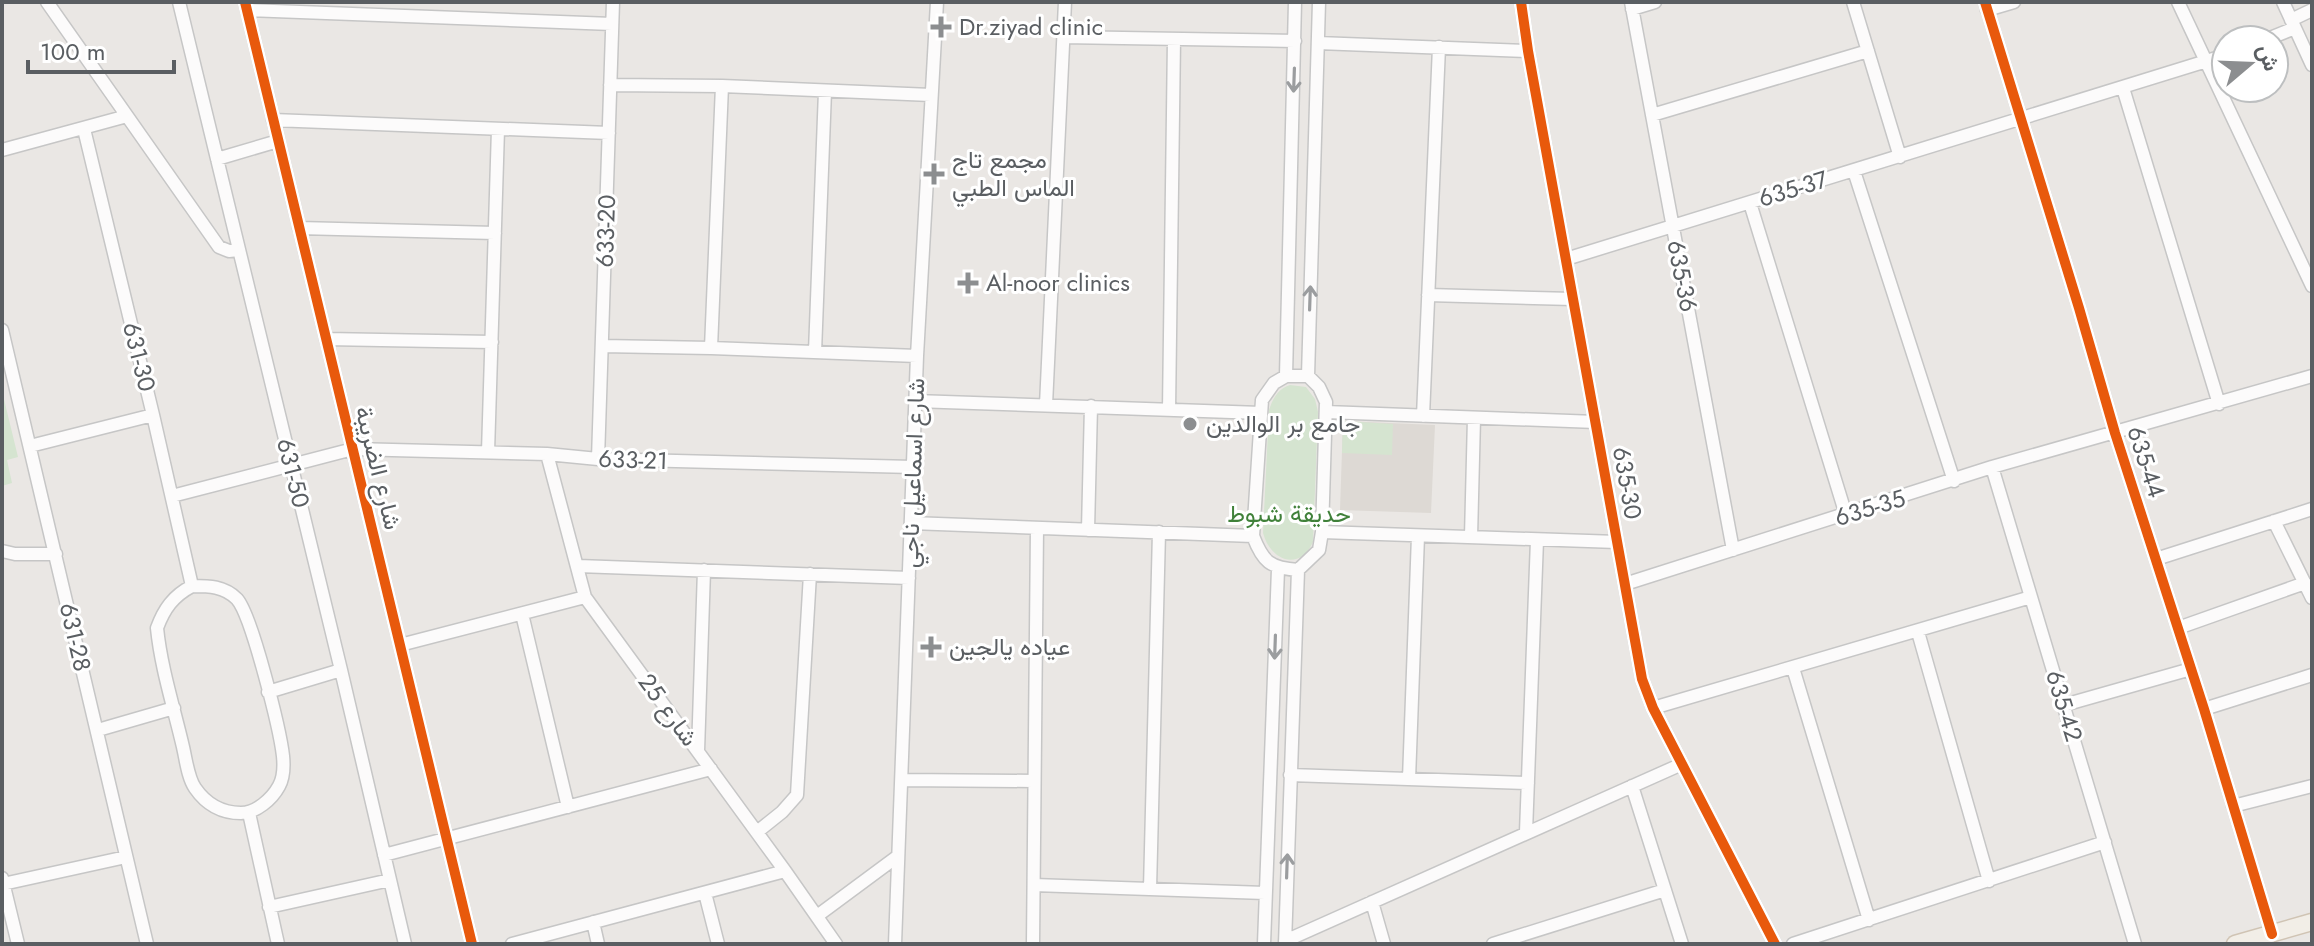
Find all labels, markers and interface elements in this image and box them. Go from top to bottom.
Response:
place label: Dr.ziyad clinic [959,9,1103,44]
marker: Dr.ziyad clinic [930,16,952,38]
scale bar [28,24,174,74]
north arrow [2210,24,2290,104]
text: 100 m [40,34,106,69]
text: ش [2249,40,2288,75]
one-way arrow [1287,66,1302,93]
place label: مجمع تاج الماس الطبي [952,142,1075,207]
street label: 635-37 [1754,161,1832,216]
marker: مجمع تاج الماس الطبي [923,163,945,185]
street label: 633-20 [587,194,624,268]
street label: 635-36 [1658,237,1707,315]
place label: Al-noor clinics [986,265,1130,300]
marker: Al-noor clinics [957,272,979,294]
one-way arrow [1302,285,1318,312]
street label: 631-30 [114,319,165,395]
street label: شارع اسماعيل ناجي [892,377,935,569]
street label: شارع الضريبة [346,402,411,533]
place label: جامع بر الوالدين [1206,406,1360,441]
marker: جامع بر الوالدين [1181,415,1199,433]
street label: 635-44 [2118,421,2174,502]
street label: 631-50 [268,434,319,511]
street label: 633-21 [598,441,668,478]
street label: 635-30 [1604,444,1651,522]
street label: 635-35 [1830,480,1909,535]
park label: حديقة شبوط [1227,496,1351,531]
street label: 631-28 [51,599,100,675]
place label: عياده يالجين [949,629,1070,664]
one-way arrow [1268,633,1283,660]
marker: عياده يالجين [920,636,942,658]
street label: شارع 25 [630,666,707,753]
street label: 635-42 [2037,666,2092,746]
one-way arrow [1280,853,1295,880]

